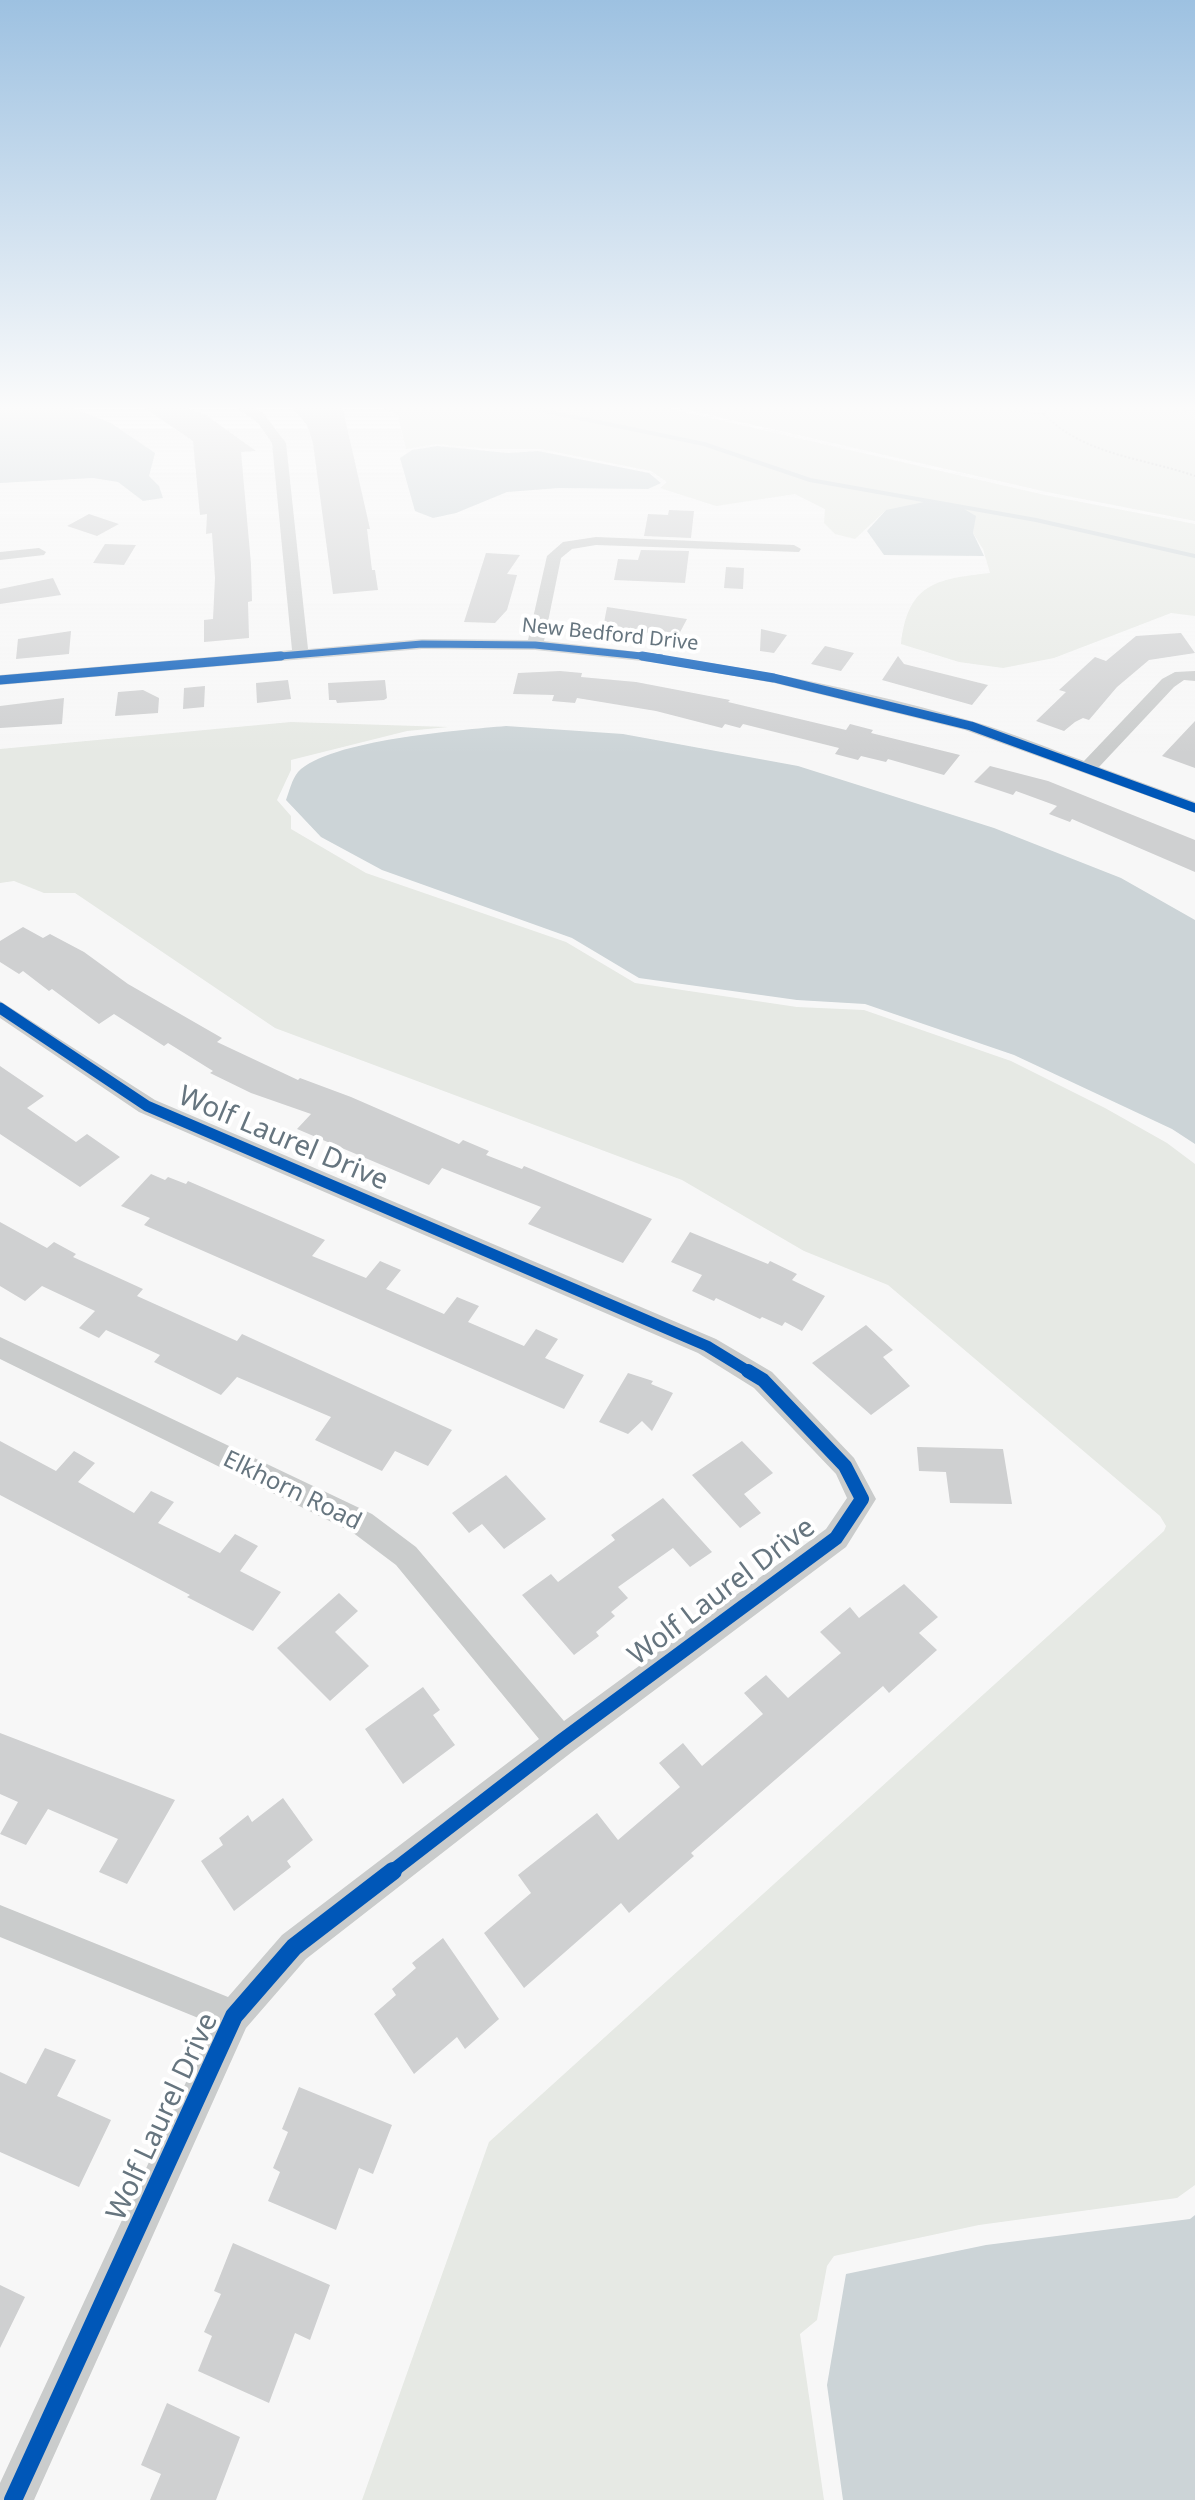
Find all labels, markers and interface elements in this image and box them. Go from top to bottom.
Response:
street label: New Bedford Drive [521,614,699,656]
street label: Wolf Laurel Drive [173,1080,393,1198]
street label: Elkhorn Road [218,1445,366,1537]
street label: Wolf Laurel Drive [622,1511,822,1673]
street label: Wolf Laurel Drive [100,2008,226,2226]

